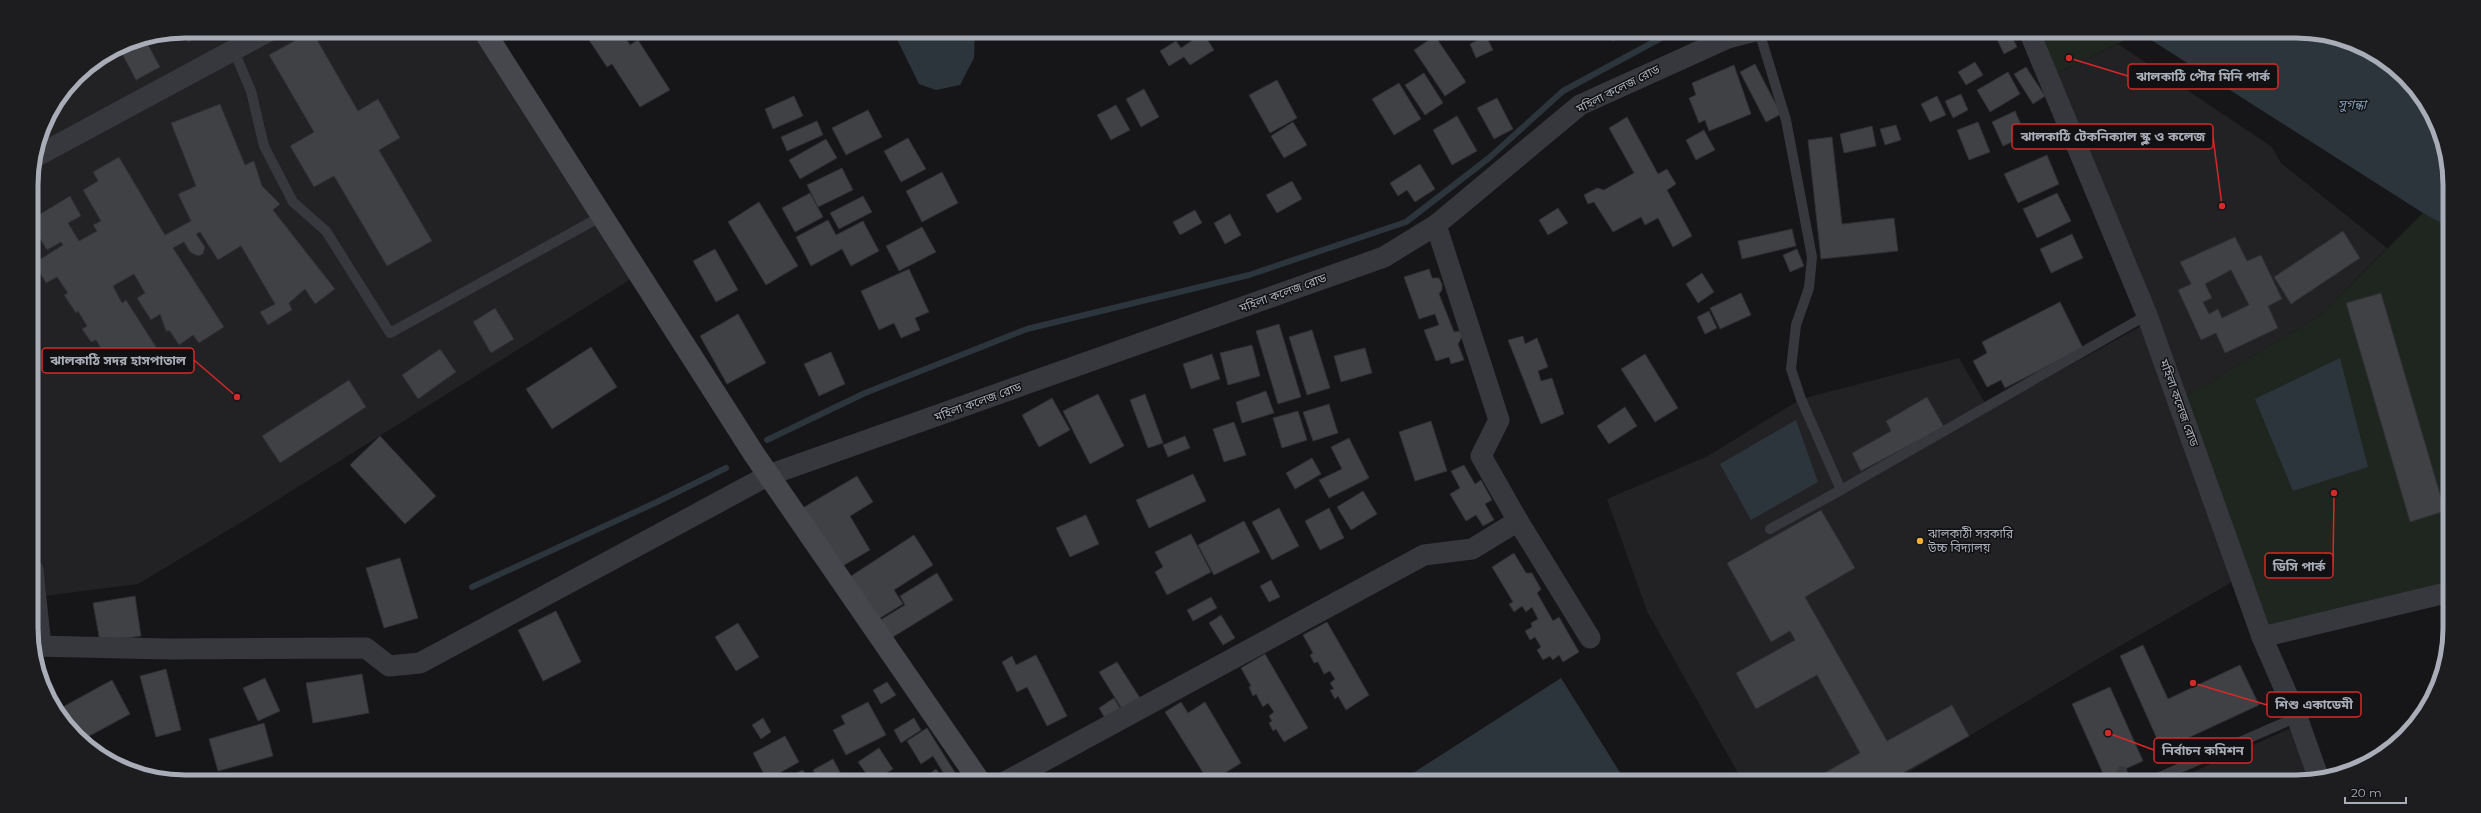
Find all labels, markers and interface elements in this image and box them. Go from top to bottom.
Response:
street label: মহিলা কলেজ রোড [1573,61,1662,116]
callout: ঝালকাঠি পৌর মিনি পার্ক [2128,64,2278,89]
text: ঝালকাঠি পৌর মিনি পার্ক [2135,68,2270,84]
water label: সুগন্ধা [2338,96,2369,112]
callout: ঝালকাঠি টেকনিক্যাল স্কুল ও কলেজ [2012,124,2213,149]
text: ঝালকাঠি টেকনিক্যাল স্কুল ও কলেজ [2020,128,2206,146]
street label: মহিলা কলেজ রোড [1236,270,1329,316]
callout: ঝালকাঠি সদর হাসপাতাল [42,348,194,373]
text: ঝালকাঠি সদর হাসপাতাল [49,352,186,368]
street label: মহিলা কলেজ রোড [2156,356,2202,449]
street label: মহিলা কলেজ রোড [931,379,1024,425]
place label: ঝালকাঠী সরকারি উচ্চ বিদ্যালয় [1927,526,2014,555]
marker: ঝালকাঠী সরকারি উচ্চ বিদ্যালয় [1915,536,1925,546]
callout: ডিসি পার্ক [2265,553,2333,578]
text: ডিসি পার্ক [2272,558,2326,574]
callout: শিশু একাডেমী [2267,692,2361,717]
text: শিশু একাডেমী [2274,696,2353,712]
callout: নির্বাচন কমিশন [2154,738,2252,763]
text: নির্বাচন কমিশন [2161,742,2245,758]
scale bar [2345,779,2406,805]
text: 20 m [2351,785,2382,800]

